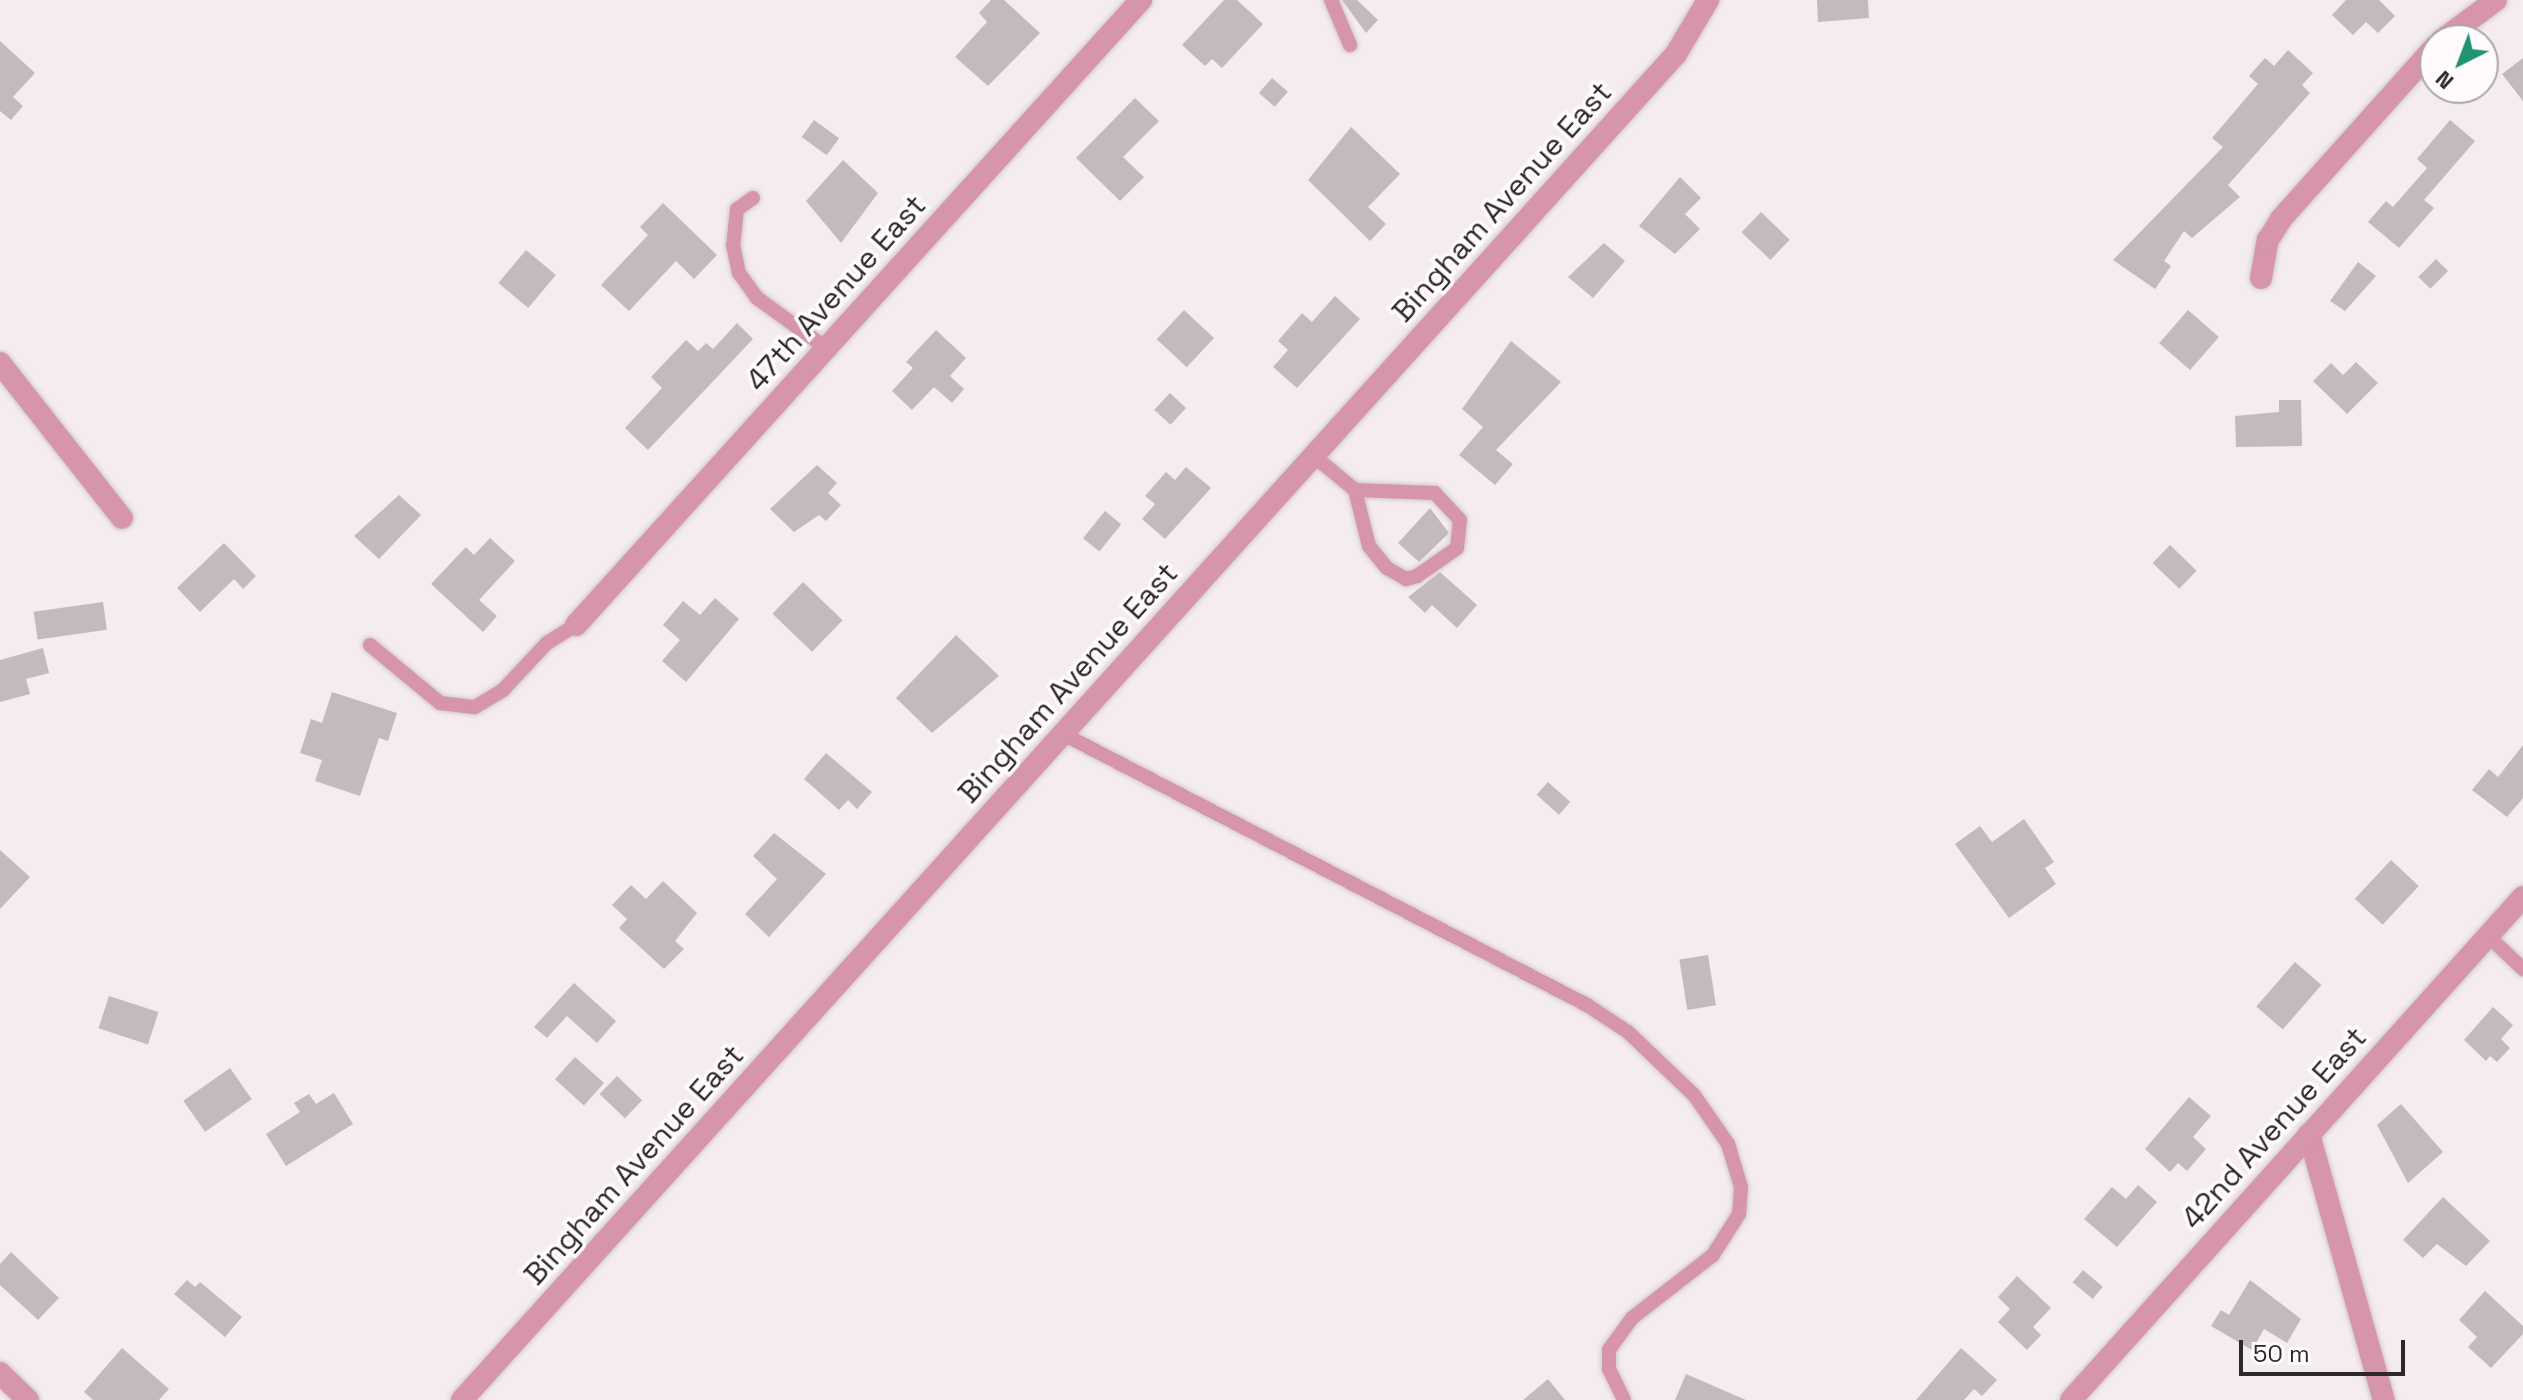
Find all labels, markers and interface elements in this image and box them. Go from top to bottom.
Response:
north arrow [2419,24,2499,104]
text: N [2429,65,2459,96]
street label: Bingham Avenue East [1385,74,1619,330]
street label: 47th Avenue East [738,187,934,399]
street label: Bingham Avenue East [951,555,1185,811]
street label: 42nd Avenue East [2174,1020,2374,1236]
street label: Bingham Avenue East [517,1037,751,1293]
scale bar [2243,1324,2409,1374]
text: 50 m [2253,1338,2310,1369]

